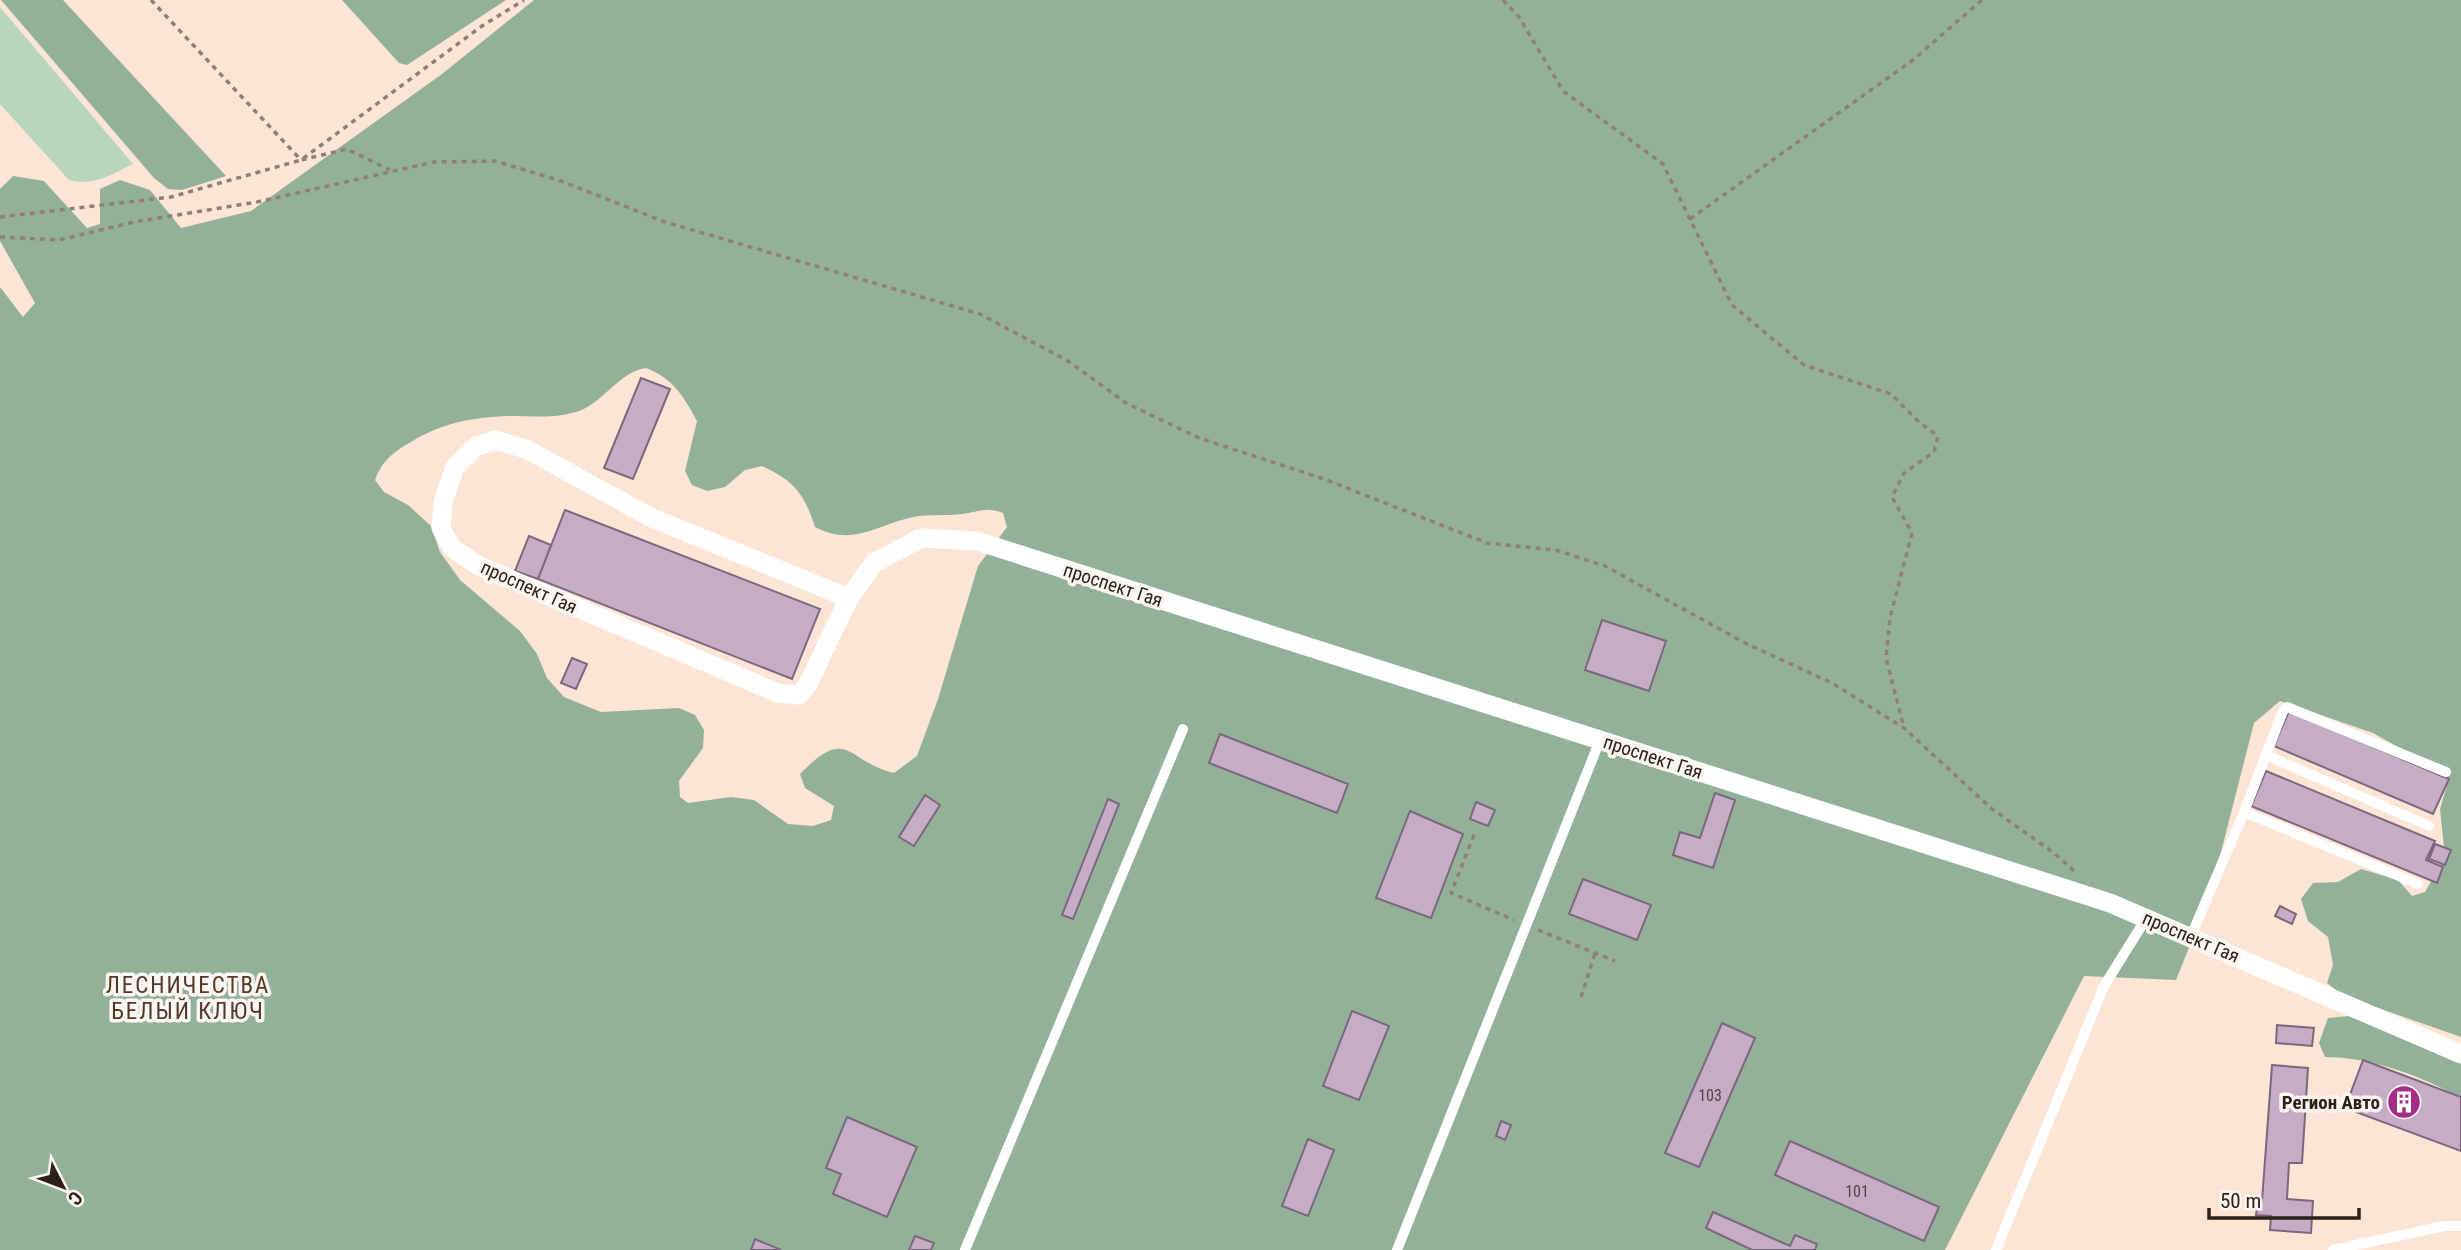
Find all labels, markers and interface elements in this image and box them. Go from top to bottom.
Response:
street label: проспект Гая [477,556,581,618]
street label: проспект Гая [1060,558,1166,612]
street label: проспект Гая [1600,730,1706,784]
street label: проспект Гая [2139,906,2243,968]
district label: ЛЕСНИЧЕСТВА БЕЛЫЙ КЛЮЧ [106,972,270,1025]
building icon: Регион Авто [2385,1083,2423,1121]
house number: 103 [1698,1086,1722,1105]
place label: Регион Авто [2282,1091,2380,1114]
north arrow [28,1152,98,1222]
scale bar [2209,1176,2360,1220]
house number: 101 [1845,1182,1869,1201]
text: С [63,1186,87,1210]
text: 50 m [2220,1189,2261,1213]

